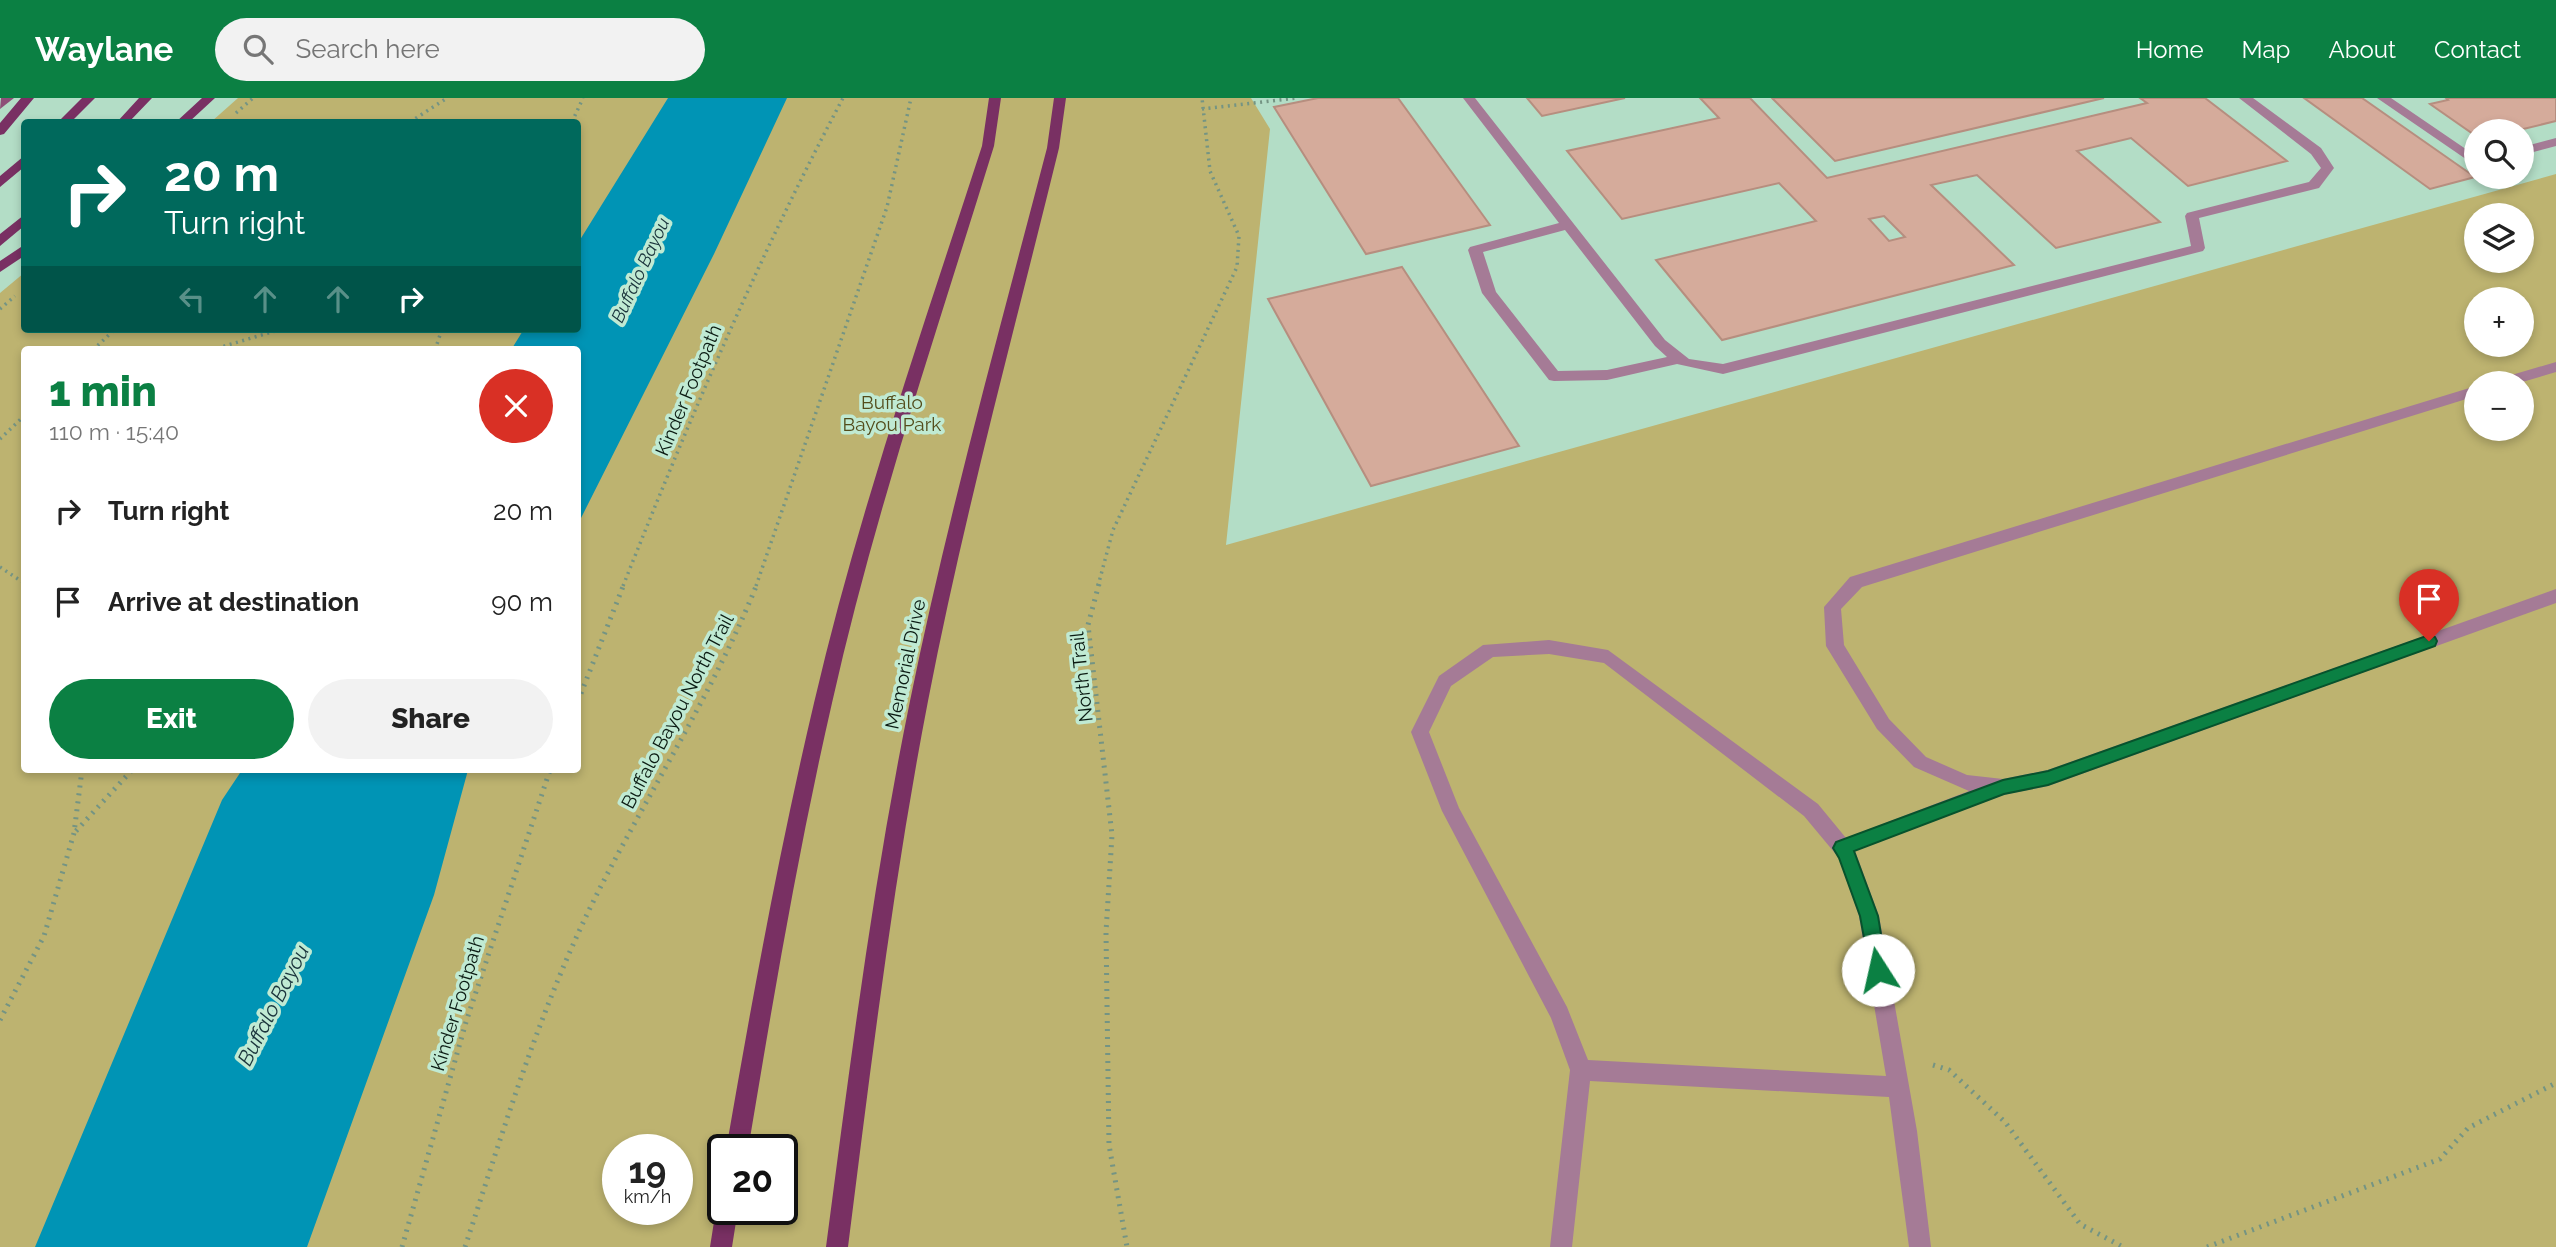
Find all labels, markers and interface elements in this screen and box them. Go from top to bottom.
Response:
search box [215,18,705,81]
text: Waylane [35,30,173,69]
icon: search [239,30,277,68]
text: Search here [295,34,440,64]
text: Home [2136,35,2204,64]
text: Map [2242,35,2290,64]
text: About [2328,35,2396,64]
text: Contact [2434,35,2521,64]
map controls [2464,119,2534,441]
button: search [2464,119,2534,189]
text: 20 m [164,145,279,202]
icon: right [49,147,140,238]
button: layers [2464,203,2534,273]
text: Turn right [164,204,305,241]
water label: Buffalo Bayou [607,214,673,326]
icon: left [173,280,211,318]
icon: ahead [246,280,284,318]
icon: ahead [319,280,357,318]
icon: right [392,280,430,318]
button: + [2464,287,2534,357]
street label: Kinder Footpath [650,321,726,459]
text: 1 min [49,367,157,416]
button: close [479,369,553,443]
button: − [2464,371,2534,441]
park label: Buffalo Bayou Park [843,391,941,435]
text: 110 m · 15:40 [49,418,179,445]
icon: right [49,492,87,530]
text: Turn right [108,496,229,526]
text: 20 m [493,496,553,526]
pin [2399,569,2459,641]
icon: arrive [2410,580,2448,618]
icon: arrive [49,583,87,621]
text: Arrive at destination [108,587,359,617]
text: 90 m [491,587,553,617]
street label: Memorial Drive [880,597,930,731]
street label: Buffalo Bayou North Trail [616,609,738,812]
street label: North Trail [1065,630,1097,723]
button: Exit [49,679,294,759]
button: Share [308,679,553,759]
street label: Kinder Footpath [426,933,488,1073]
position arrow [1841,933,1915,1007]
water label: Buffalo Bayou [232,940,314,1070]
speed limit sign: 20 [707,1134,798,1225]
text: 19 [629,1150,666,1191]
text: km/h [624,1186,671,1207]

